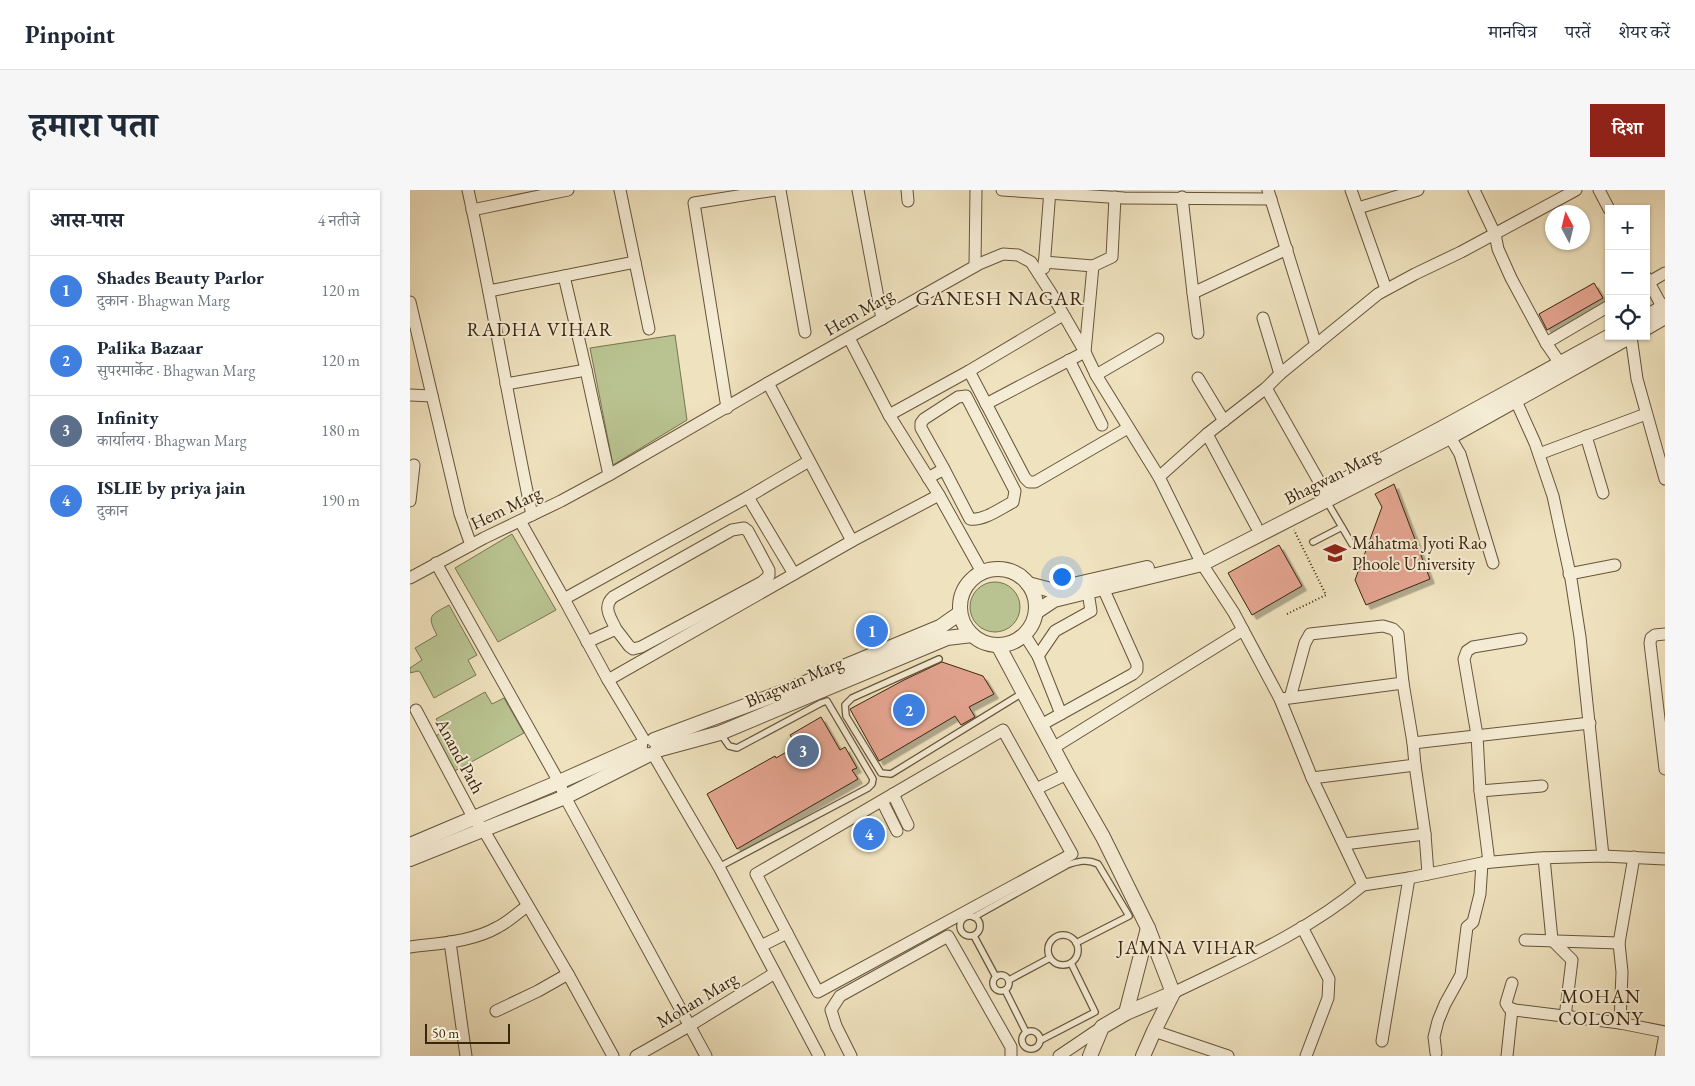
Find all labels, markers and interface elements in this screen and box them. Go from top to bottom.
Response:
text: Pinpoint [25,19,115,50]
text: मानचित्र [1488,20,1537,43]
text: परतें [1565,20,1591,43]
text: शेयर करें [1619,20,1670,43]
text: हमारा पता [30,102,157,147]
button: दिशा [1590,104,1665,157]
north arrow [1545,205,1590,250]
map controls [1605,205,1650,340]
button: + [1605,205,1650,250]
text: आस-पास [50,206,123,233]
text: 4 नतीजे [318,210,360,231]
button: − [1605,250,1650,295]
text: Shades Beauty Parlor [97,265,264,290]
text: 1 [62,280,70,301]
text: 120 m [321,280,360,301]
street label: Hem Marg [820,283,898,341]
district label: GANESH NAGAR [916,285,1084,311]
text: दुकान · Bhagwan Marg [97,290,230,311]
button: locate [1605,295,1650,340]
district label: RADHA VIHAR [467,317,613,342]
text: Palika Bazaar [97,335,203,360]
text: 2 [62,350,70,371]
text: 120 m [321,350,360,371]
text: सुपरमार्केट · Bhagwan Marg [97,360,255,381]
text: Infinity [97,405,159,430]
text: 3 [62,420,70,441]
text: 180 m [321,420,360,441]
text: कार्यालय · Bhagwan Marg [97,430,247,451]
street label: Bhagwan Marg [1280,442,1384,509]
text: ISLIE by priya jain [97,475,246,500]
street label: Hem Marg [467,480,545,535]
text: 4 [62,490,70,511]
text: 190 m [321,490,360,511]
text: दुकान [97,500,128,521]
place label: Mahatma Jyoti Rao Phoole University [1352,531,1487,575]
school or university icon: Mahatma Jyoti Rao Phoole University [1322,540,1348,566]
your location [1049,564,1075,590]
pin: 1 [856,612,888,650]
street label: Bhagwan Marg [741,651,846,712]
pin: 2 [893,691,925,729]
street label: Anand Path [430,713,490,798]
pin: 3 [787,732,819,770]
pin: 4 [853,815,885,853]
district label: JAMNA VIHAR [1115,935,1259,960]
street label: Mohan Marg [652,966,742,1033]
district label: MOHAN COLONY [1558,984,1644,1031]
scale bar [425,1021,510,1044]
text: 50 m [432,1024,459,1042]

